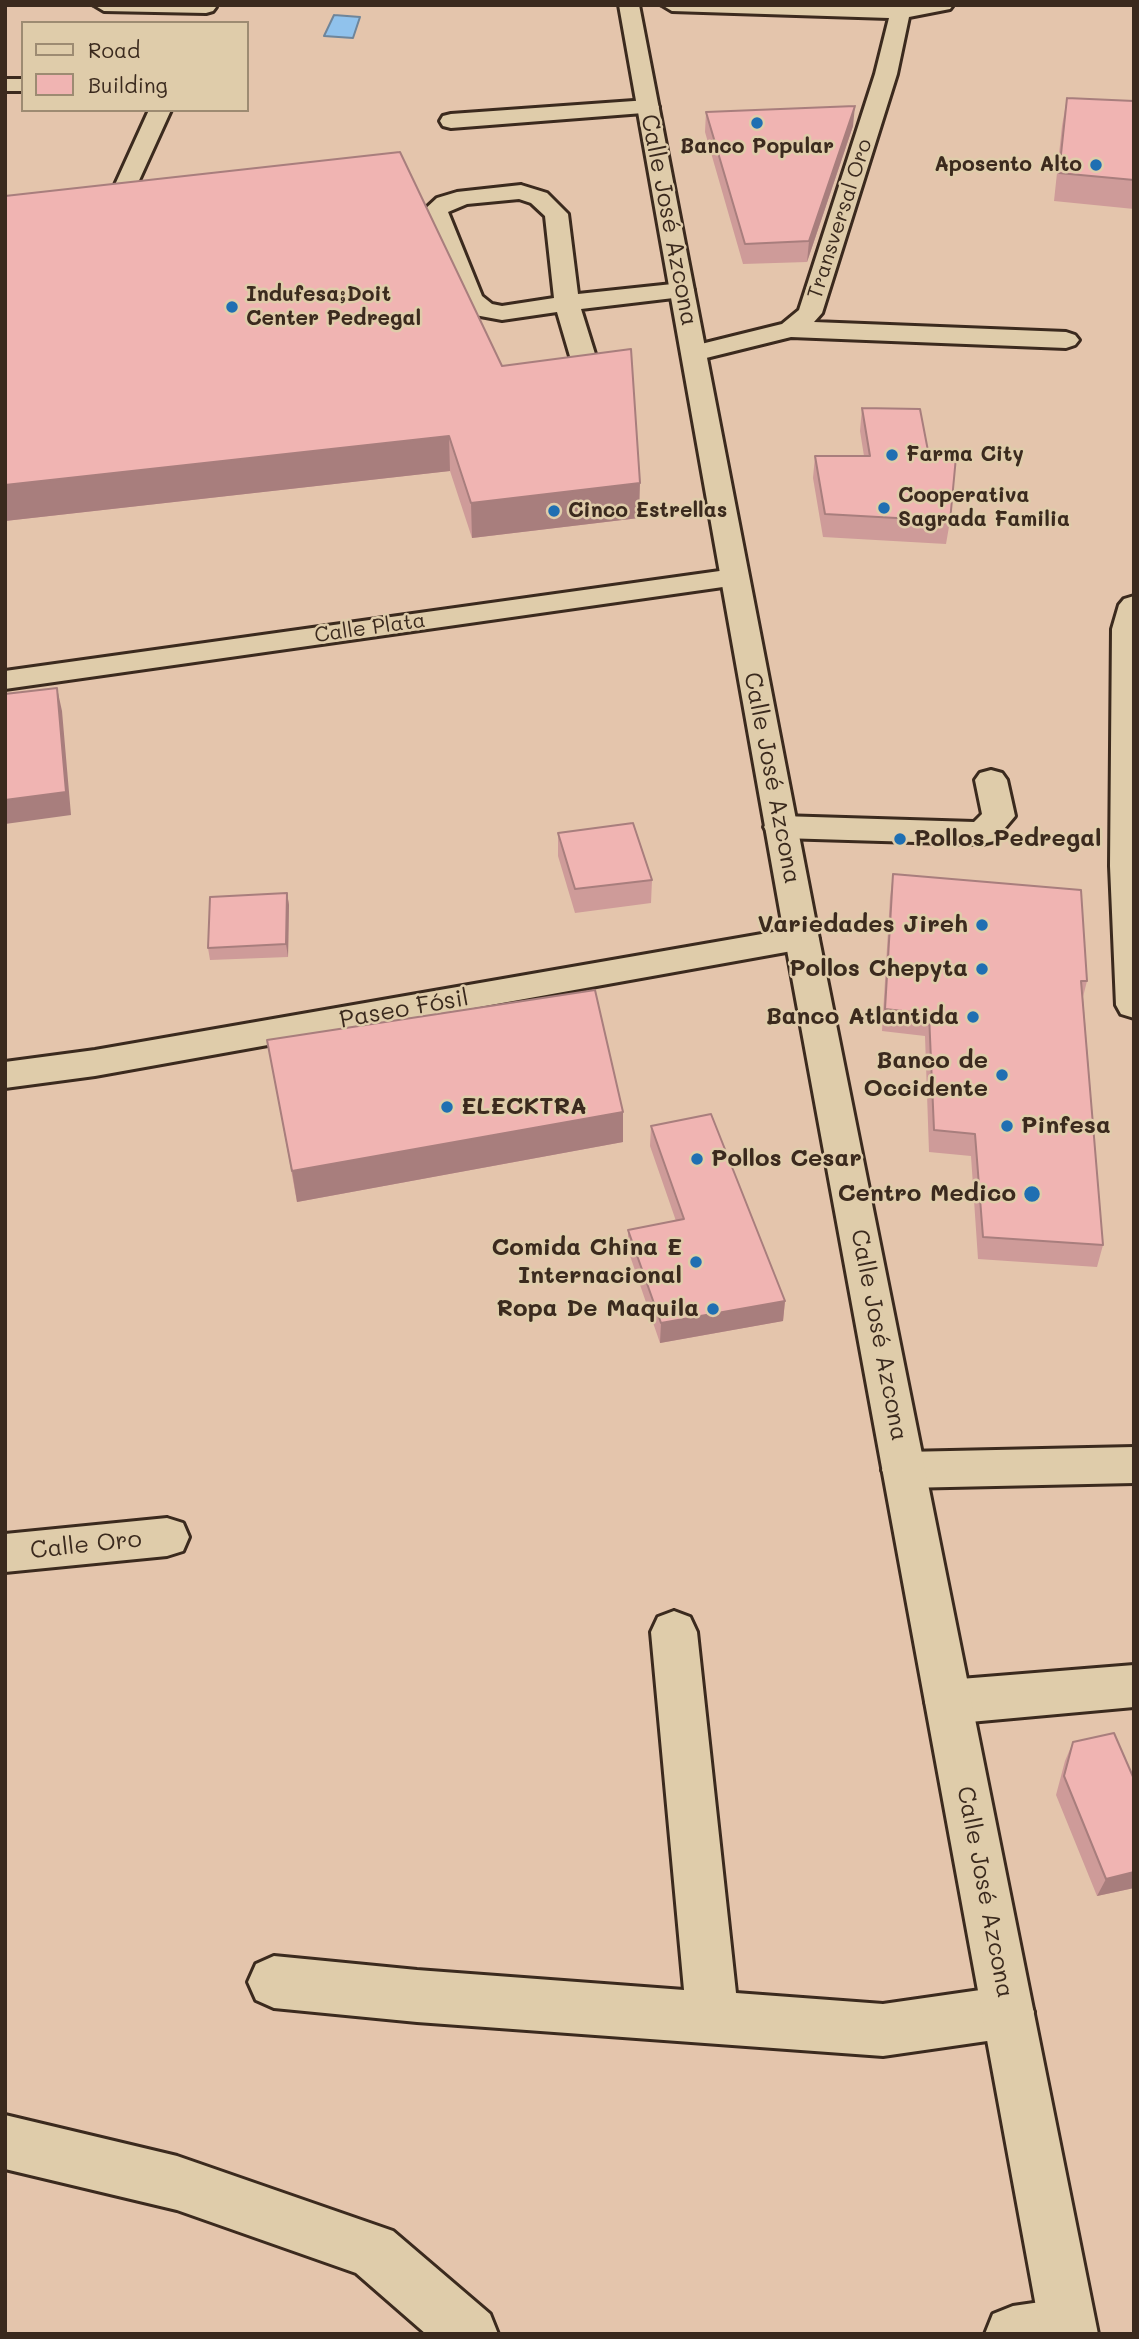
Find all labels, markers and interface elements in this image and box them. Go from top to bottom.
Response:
legend [21,21,248,112]
text: Road [88,36,140,63]
text: Building [88,71,168,98]
street label: Calle José Azcona [634,112,704,328]
marker: Banco Popular [749,115,765,131]
place label: Banco Popular [680,134,834,160]
street label: Transversal Oro [802,136,878,302]
place label: Aposento Alto [934,152,1082,178]
marker: Aposento Alto [1088,157,1104,173]
place label: Indufesa;Doit Center Pedregal [246,282,421,332]
marker: Indufesa;Doit Center Pedregal [224,299,240,315]
place label: Farma City [906,442,1024,468]
marker: Farma City [884,447,900,463]
place label: Cooperativa Sagrada Familia [898,483,1070,533]
place label: Cinco Estrellas [568,498,727,524]
marker: Cooperativa Sagrada Familia [876,500,892,516]
marker: Cinco Estrellas [546,503,562,519]
street label: Calle Plata [313,608,427,648]
street label: Calle José Azcona [737,670,807,886]
place label: Pollos Pedregal [914,825,1101,853]
marker: Pollos Pedregal [892,831,908,847]
place label: Variedades Jireh [758,911,968,939]
marker: Variedades Jireh [974,917,990,933]
place label: Pollos Chepyta [789,955,968,983]
marker: Pollos Chepyta [974,961,990,977]
street label: Paseo Fósil [337,983,471,1035]
place label: Banco Atlantida [766,1003,959,1031]
marker: Banco Atlantida [965,1009,981,1025]
place label: Banco de Occidente [863,1047,988,1103]
marker: Banco de Occidente [994,1067,1010,1083]
place label: ELECKTRA [461,1093,587,1121]
marker: ELECKTRA [439,1099,455,1115]
place label: Pinfesa [1021,1112,1111,1140]
marker: Pinfesa [999,1118,1015,1134]
place label: Pollos Cesar [711,1145,862,1173]
marker: Pollos Cesar [689,1151,705,1167]
place label: Centro Medico [838,1180,1016,1208]
marker: Centro Medico [1022,1184,1042,1204]
street label: Calle José Azcona [844,1227,914,1443]
place label: Comida China E Internacional [492,1234,682,1290]
marker: Comida China E Internacional [688,1254,704,1270]
place label: Ropa De Maquila [496,1295,699,1323]
marker: Ropa De Maquila [705,1301,721,1317]
street label: Calle Oro [29,1525,143,1565]
street label: Calle José Azcona [950,1784,1020,2000]

